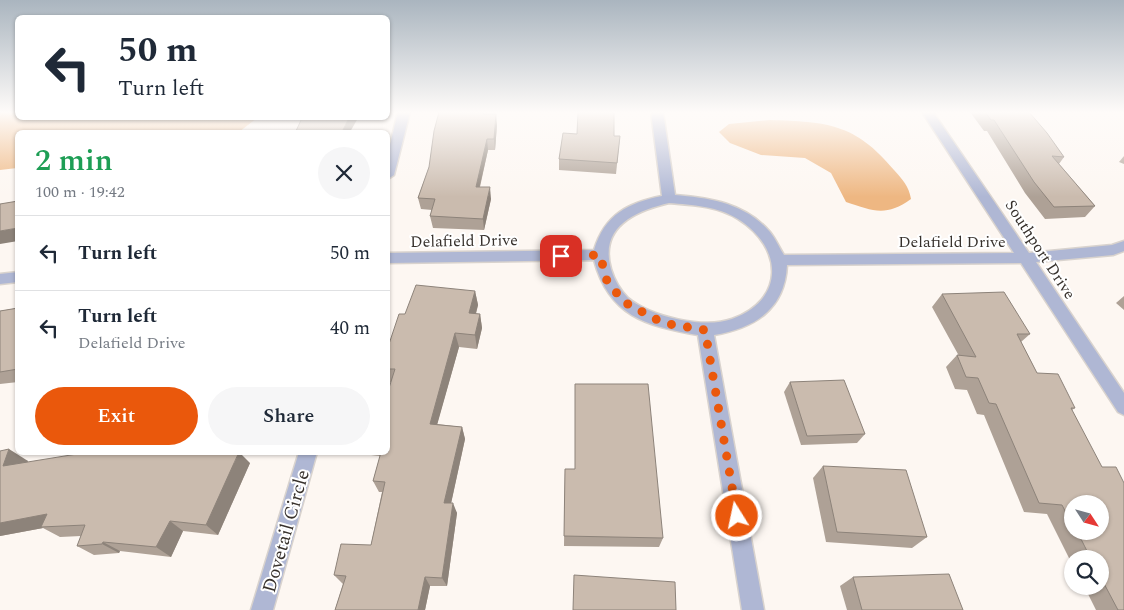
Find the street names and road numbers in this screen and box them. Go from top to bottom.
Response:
street label: Southport Drive [999,195,1081,304]
street label: Delafield Drive [410,228,518,254]
street label: Delafield Drive [898,230,1006,254]
street label: Dovetail Circle [255,466,318,596]

